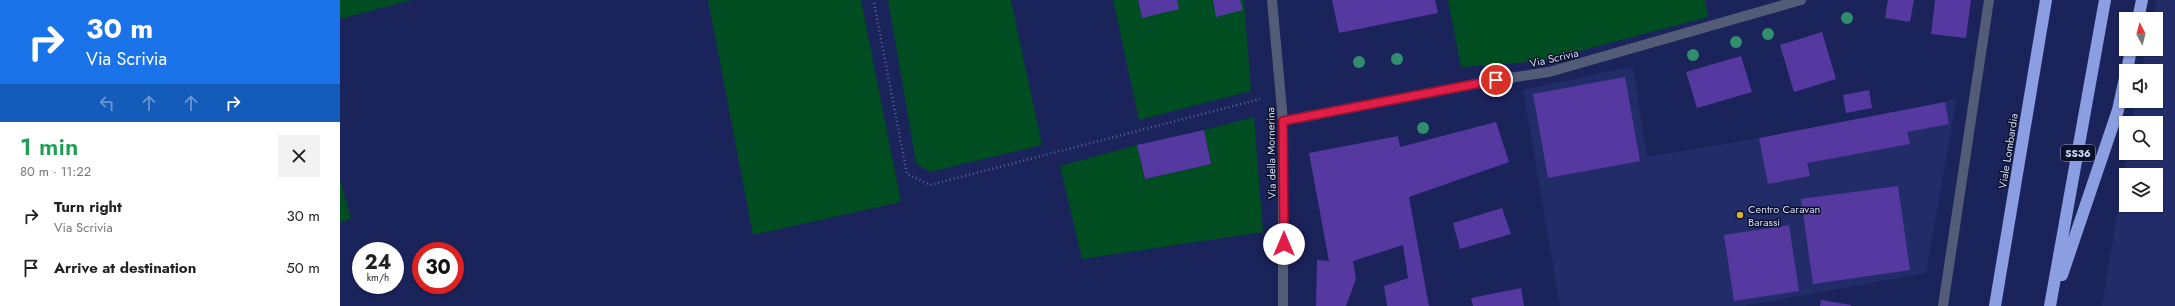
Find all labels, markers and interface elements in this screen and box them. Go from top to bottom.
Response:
text: 30 m [86,8,153,49]
north arrow [2119,12,2163,56]
map controls [2119,12,2163,212]
icon: right [20,16,72,68]
street label: Via Scrivia [1528,45,1580,71]
text: Via Scrivia [86,46,167,72]
pin [1479,63,1513,97]
button: sound [2119,64,2163,108]
icon: arrive [1485,69,1507,91]
icon: left [96,92,118,114]
icon: ahead [138,92,160,114]
icon: ahead [180,92,202,114]
icon: right [222,92,244,114]
street label: Via della Mornerina [1262,107,1280,199]
street label: Viale Lombardia [1994,112,2022,190]
button: search [2119,116,2163,160]
text: 1 min [20,129,78,164]
button: close [278,135,320,177]
road number: SS36 [2061,145,2095,161]
text: 80 m · 11:22 [20,162,91,181]
button: layers [2119,168,2163,212]
text: Turn right [54,196,122,218]
place label: Centro Caravan Barassi [1748,201,1820,230]
icon: right [20,205,42,227]
text: 30 m [287,205,320,227]
marker: Centro Caravan Barassi [1735,210,1745,220]
text: Via Scrivia [54,218,113,237]
position arrow [1263,223,1305,265]
speed limit sign: 30 [412,242,464,294]
text: 24 [364,248,392,277]
icon: arrive [20,257,42,279]
text: Arrive at destination [54,257,196,279]
text: 50 m [286,257,320,279]
text: km/h [367,270,389,285]

